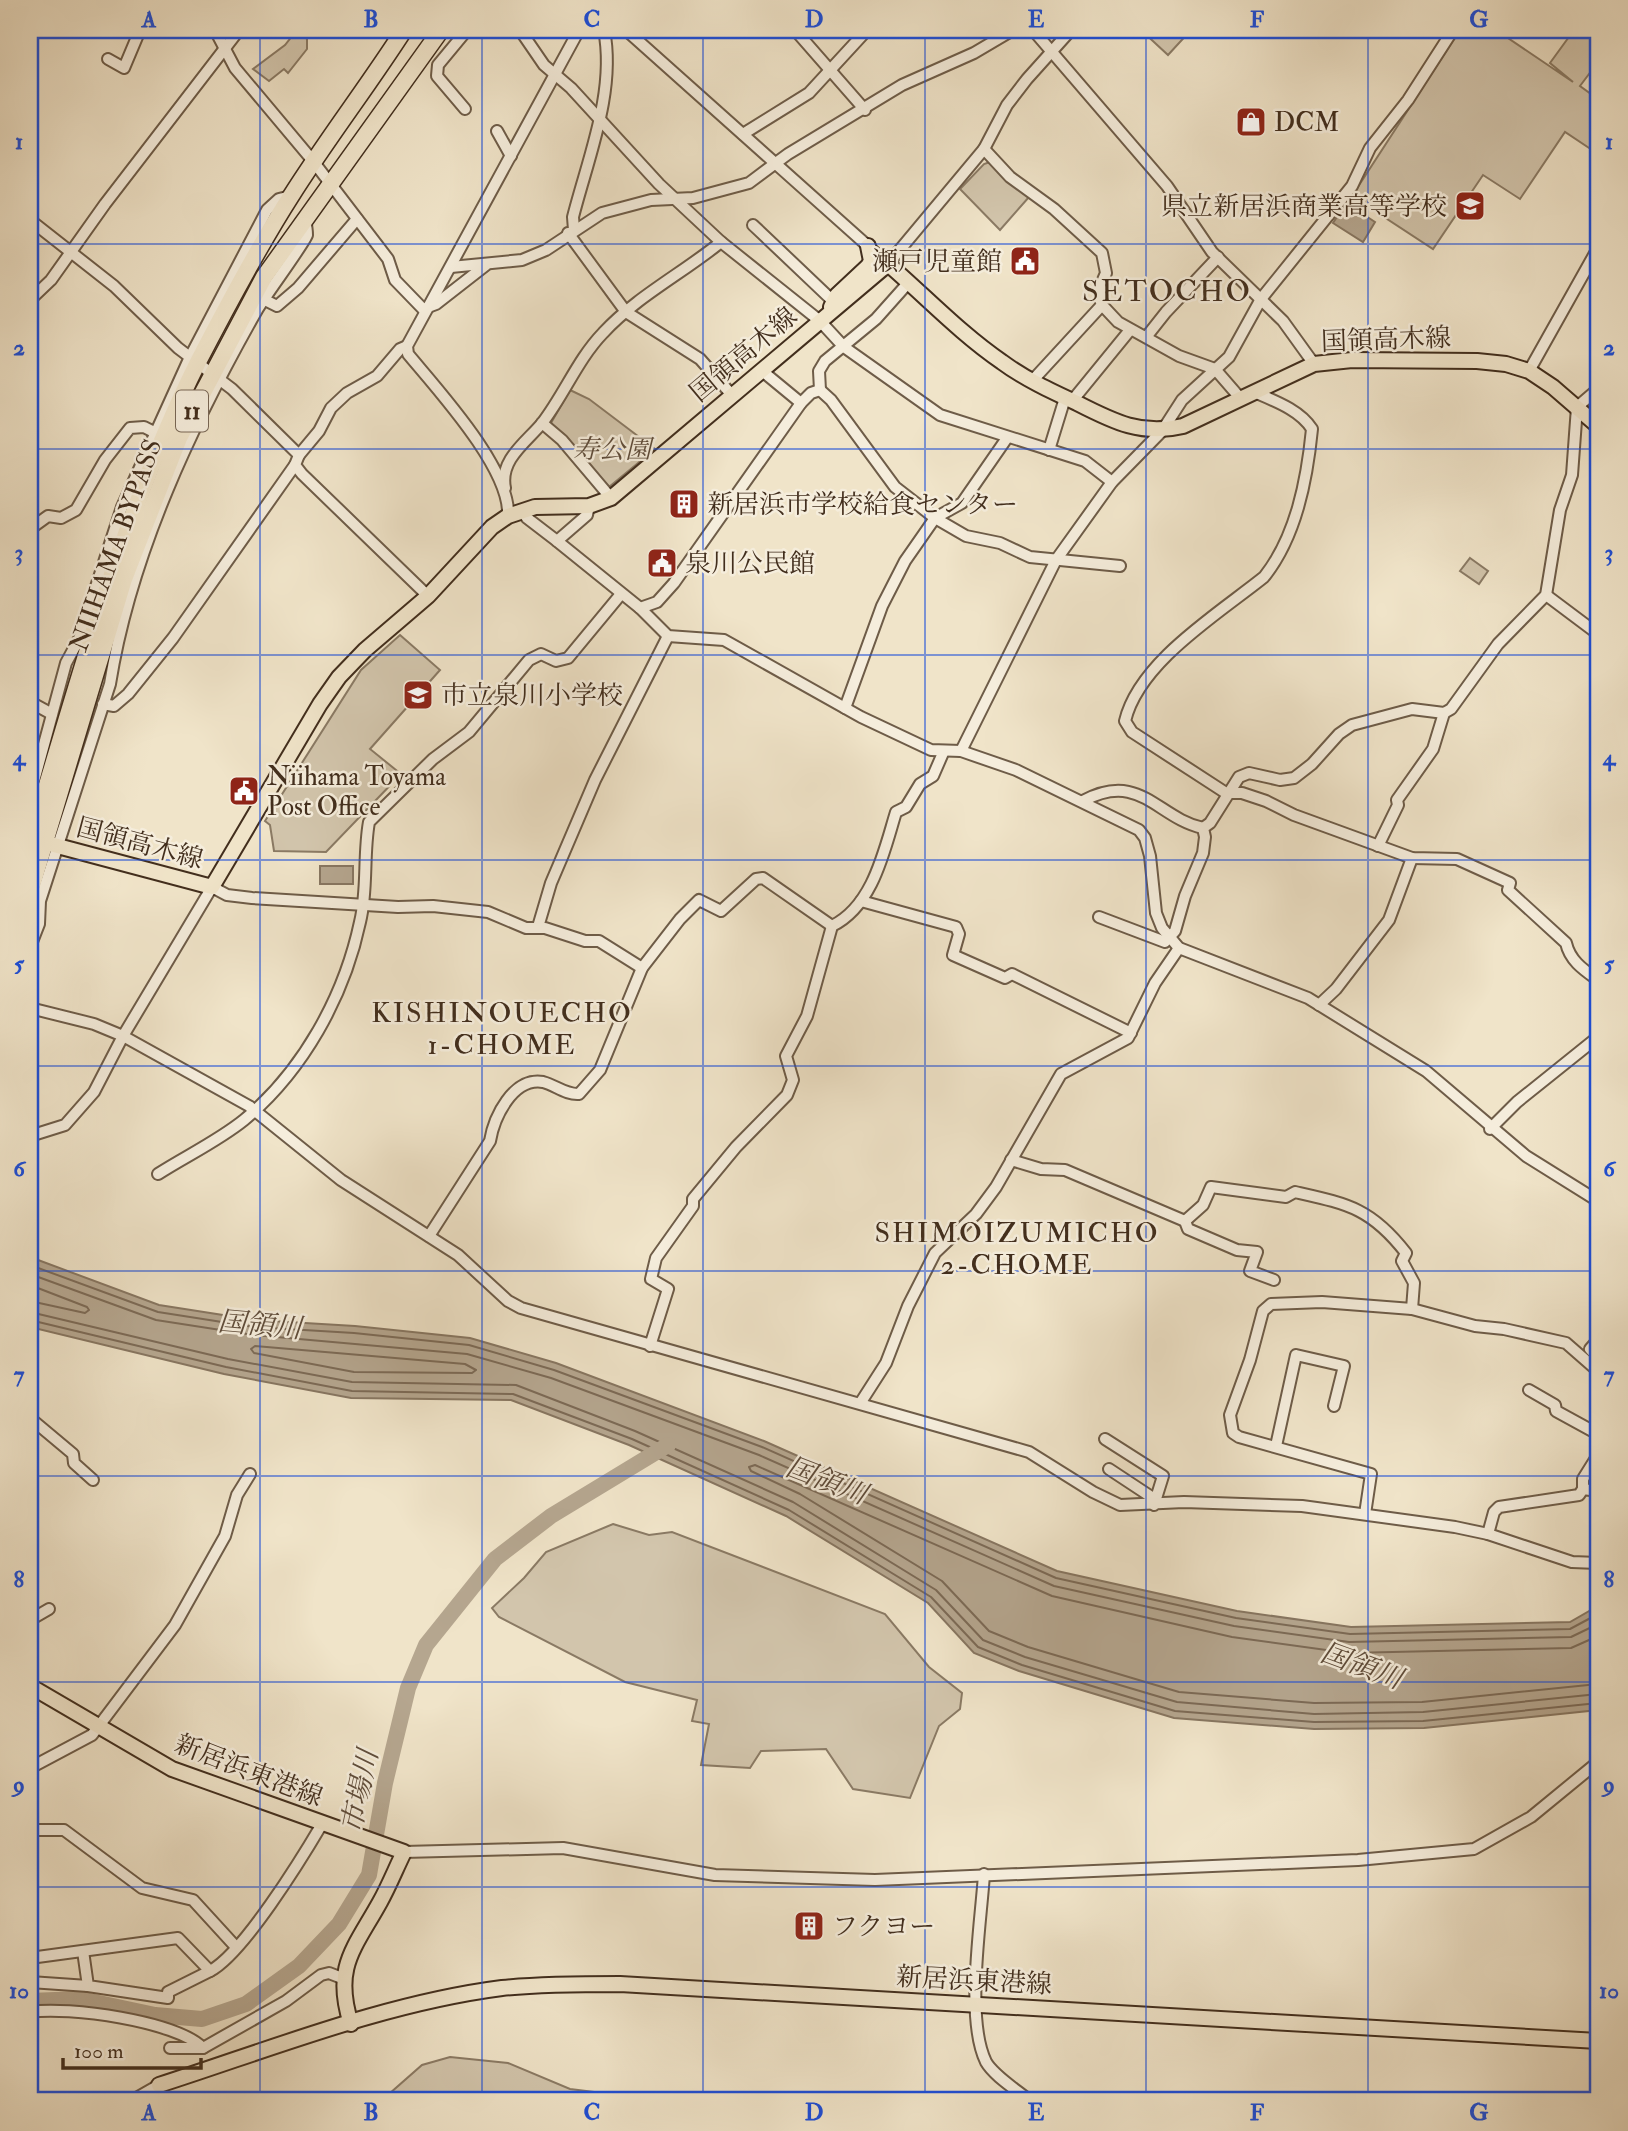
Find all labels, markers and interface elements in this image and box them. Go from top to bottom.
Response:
text: A [141,5,157,34]
text: B [363,5,379,34]
text: C [584,5,600,34]
text: D [805,5,823,34]
text: E [1028,5,1045,34]
text: F [1250,5,1265,34]
text: G [1469,5,1489,34]
shop icon: DCM [1234,105,1268,139]
place label: DCM [1274,107,1339,139]
text: 1 [15,127,23,156]
text: 1 [1605,127,1613,156]
school or university icon: 県立新居浜商業高等学校 [1453,189,1487,223]
place label: 県立新居浜商業高等学校 [1161,191,1447,223]
public building icon: 瀬戸児童館 [1008,244,1042,278]
place label: 瀬戸児童館 [872,246,1002,278]
district label: SETOCHO [1082,273,1252,310]
street label: 国領高木線 [684,301,804,409]
street label: 国領高木線 [1321,322,1452,358]
text: 2 [13,333,25,362]
text: 2 [1603,333,1615,362]
road number: 11 [176,390,208,432]
park label: 寿公園 [573,434,655,466]
street label: NIIHAMA BYPASS [63,435,169,656]
building icon: 新居浜市学校給食センター [667,487,701,521]
place label: 新居浜市学校給食センター [707,489,1018,521]
text: 3 [15,538,23,567]
text: 3 [1605,538,1613,567]
public building icon: 泉川公民館 [645,546,679,580]
place label: 泉川公民館 [685,548,815,580]
school or university icon: 市立泉川小学校 [401,678,435,712]
place label: 市立泉川小学校 [441,680,623,712]
text: 4 [12,743,27,772]
text: 4 [1602,743,1617,772]
place label: Niihama Toyama Post Office [267,761,446,823]
public building icon: Niihama Toyama Post Office [227,774,261,808]
street label: 国領高木線 [73,812,207,876]
text: 5 [14,949,25,978]
text: 5 [1604,949,1615,978]
district label: KISHINOUECHO 1-CHOME [371,996,633,1063]
text: 6 [13,1154,27,1183]
text: 6 [1603,1154,1617,1183]
district label: SHIMOIZUMICHO 2-CHOME [874,1216,1160,1283]
water label: 国領川 [216,1304,306,1347]
text: 7 [14,1360,25,1389]
text: 7 [1604,1360,1615,1389]
water label: 国領川 [781,1450,875,1514]
text: 8 [14,1565,25,1594]
text: 8 [1604,1565,1615,1594]
water label: 国領川 [1316,1636,1410,1698]
street label: 新居浜東港線 [170,1728,327,1814]
water label: 市場川 [335,1744,387,1836]
text: 9 [11,1770,25,1799]
text: 9 [1601,1770,1615,1799]
building icon: フクヨー [792,1909,826,1943]
place label: フクヨー [832,1911,935,1943]
street label: 新居浜東港線 [895,1961,1053,2001]
text: 10 [9,1976,29,2005]
text: 10 [1599,1976,1619,2005]
scale bar [63,2026,201,2070]
text: 100 m [74,2038,124,2065]
text: A [141,2098,157,2127]
text: B [363,2098,379,2127]
text: C [584,2098,600,2127]
text: D [805,2098,823,2127]
text: E [1028,2098,1045,2127]
text: F [1250,2098,1265,2127]
text: G [1469,2098,1489,2127]

